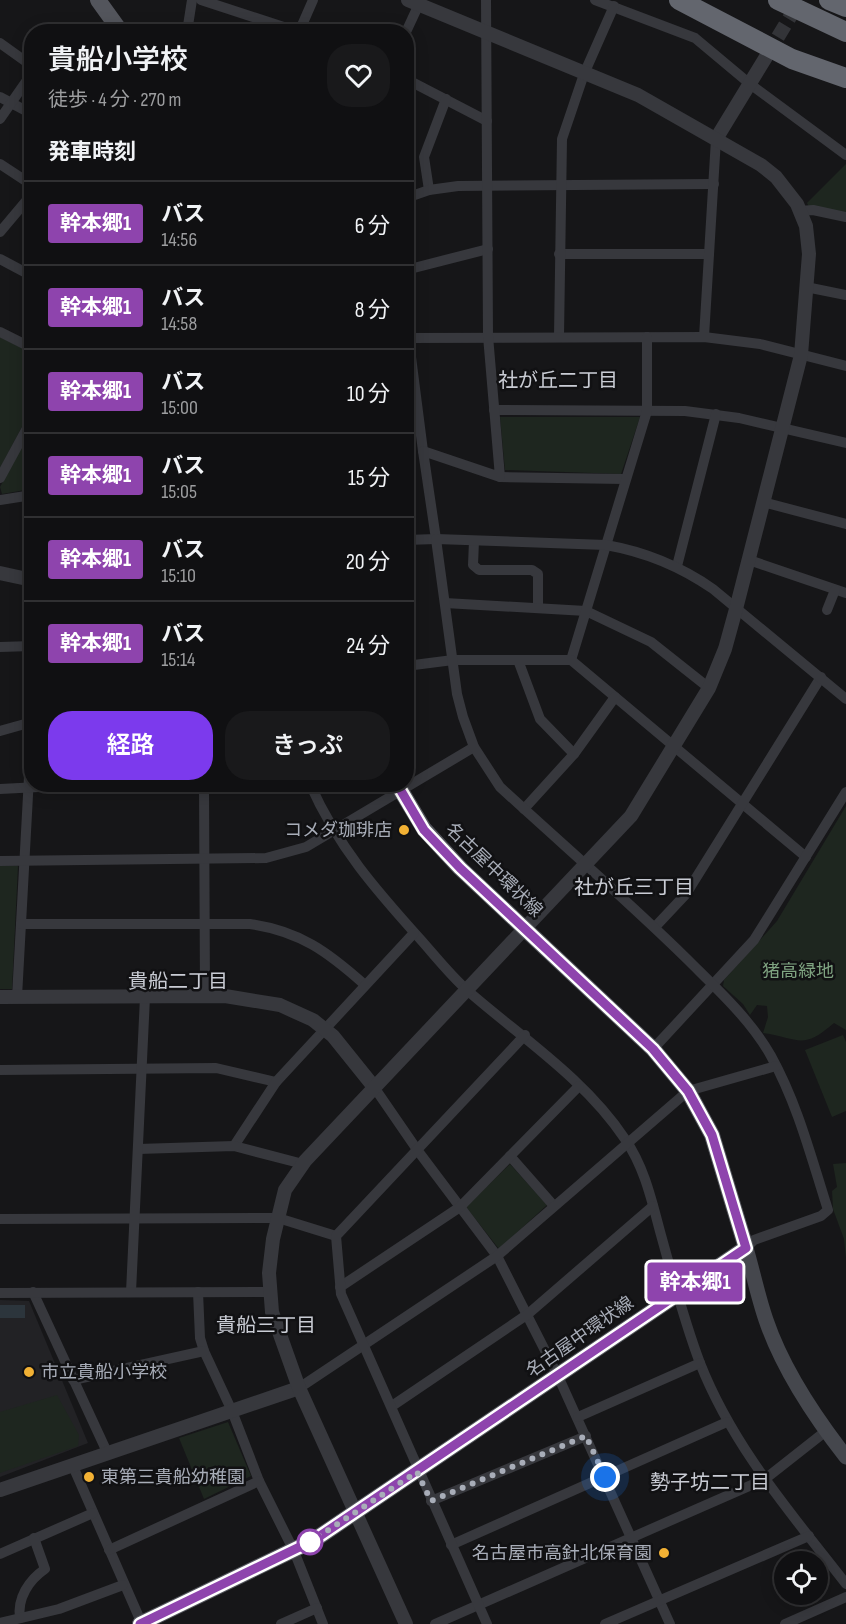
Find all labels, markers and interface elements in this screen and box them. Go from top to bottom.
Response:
text: 貴船小学校 [48,44,188,77]
button: heart [327,44,390,107]
text: 徒歩 · 4 分 · 270 m [48,88,181,112]
text: 発車時刻 [48,139,136,166]
text: バス [161,201,205,228]
text: 幹本郷1 [60,211,131,236]
text: 6 分 [355,213,390,240]
text: 14:56 [161,228,197,252]
text: バス [161,285,205,312]
text: 幹本郷1 [60,295,131,320]
text: 8 分 [355,297,390,324]
text: 14:58 [161,312,197,336]
text: バス [161,369,205,396]
district label: 社が丘二丁目 [498,369,618,393]
text: 幹本郷1 [60,379,131,404]
text: 10 分 [347,381,390,408]
text: 15:00 [161,396,198,420]
text: バス [161,453,205,480]
text: 幹本郷1 [60,463,131,488]
text: 15 分 [348,465,390,492]
text: 15:05 [161,480,197,504]
text: バス [161,537,205,564]
text: 幹本郷1 [60,547,131,572]
text: 20 分 [346,549,390,576]
text: 15:10 [161,564,196,588]
text: バス [161,621,205,648]
text: 幹本郷1 [60,631,131,656]
text: 24 分 [346,633,390,660]
text: 15:14 [161,648,195,672]
button: 経路 [48,711,213,780]
button: きっぷ [225,711,390,780]
street label: 名古屋中環状線 [441,819,547,921]
place label: コメダ珈琲店 [284,820,392,841]
marker: コメダ珈琲店 [397,823,411,837]
district label: 社が丘三丁目 [574,876,694,900]
park label: 猪高緑地 [762,961,834,982]
district label: 貴船二丁目 [128,970,228,994]
line badge: 幹本郷1 [653,1262,737,1302]
text: 幹本郷1 [659,1270,731,1295]
street label: 名古屋中環状線 [522,1292,638,1382]
district label: 貴船三丁目 [216,1314,316,1338]
place label: 市立貴船小学校 [41,1362,167,1383]
marker: 市立貴船小学校 [22,1365,36,1379]
your location [590,1462,620,1492]
place label: 東第三貴船幼稚園 [101,1467,245,1488]
marker: 東第三貴船幼稚園 [82,1470,96,1484]
district label: 勢子坊二丁目 [650,1471,770,1495]
unlabelled marker [297,1529,323,1555]
place label: 名古屋市高針北保育園 [472,1543,652,1564]
marker: 名古屋市高針北保育園 [657,1546,671,1560]
map controls [774,1551,828,1605]
button: locate [774,1551,828,1605]

